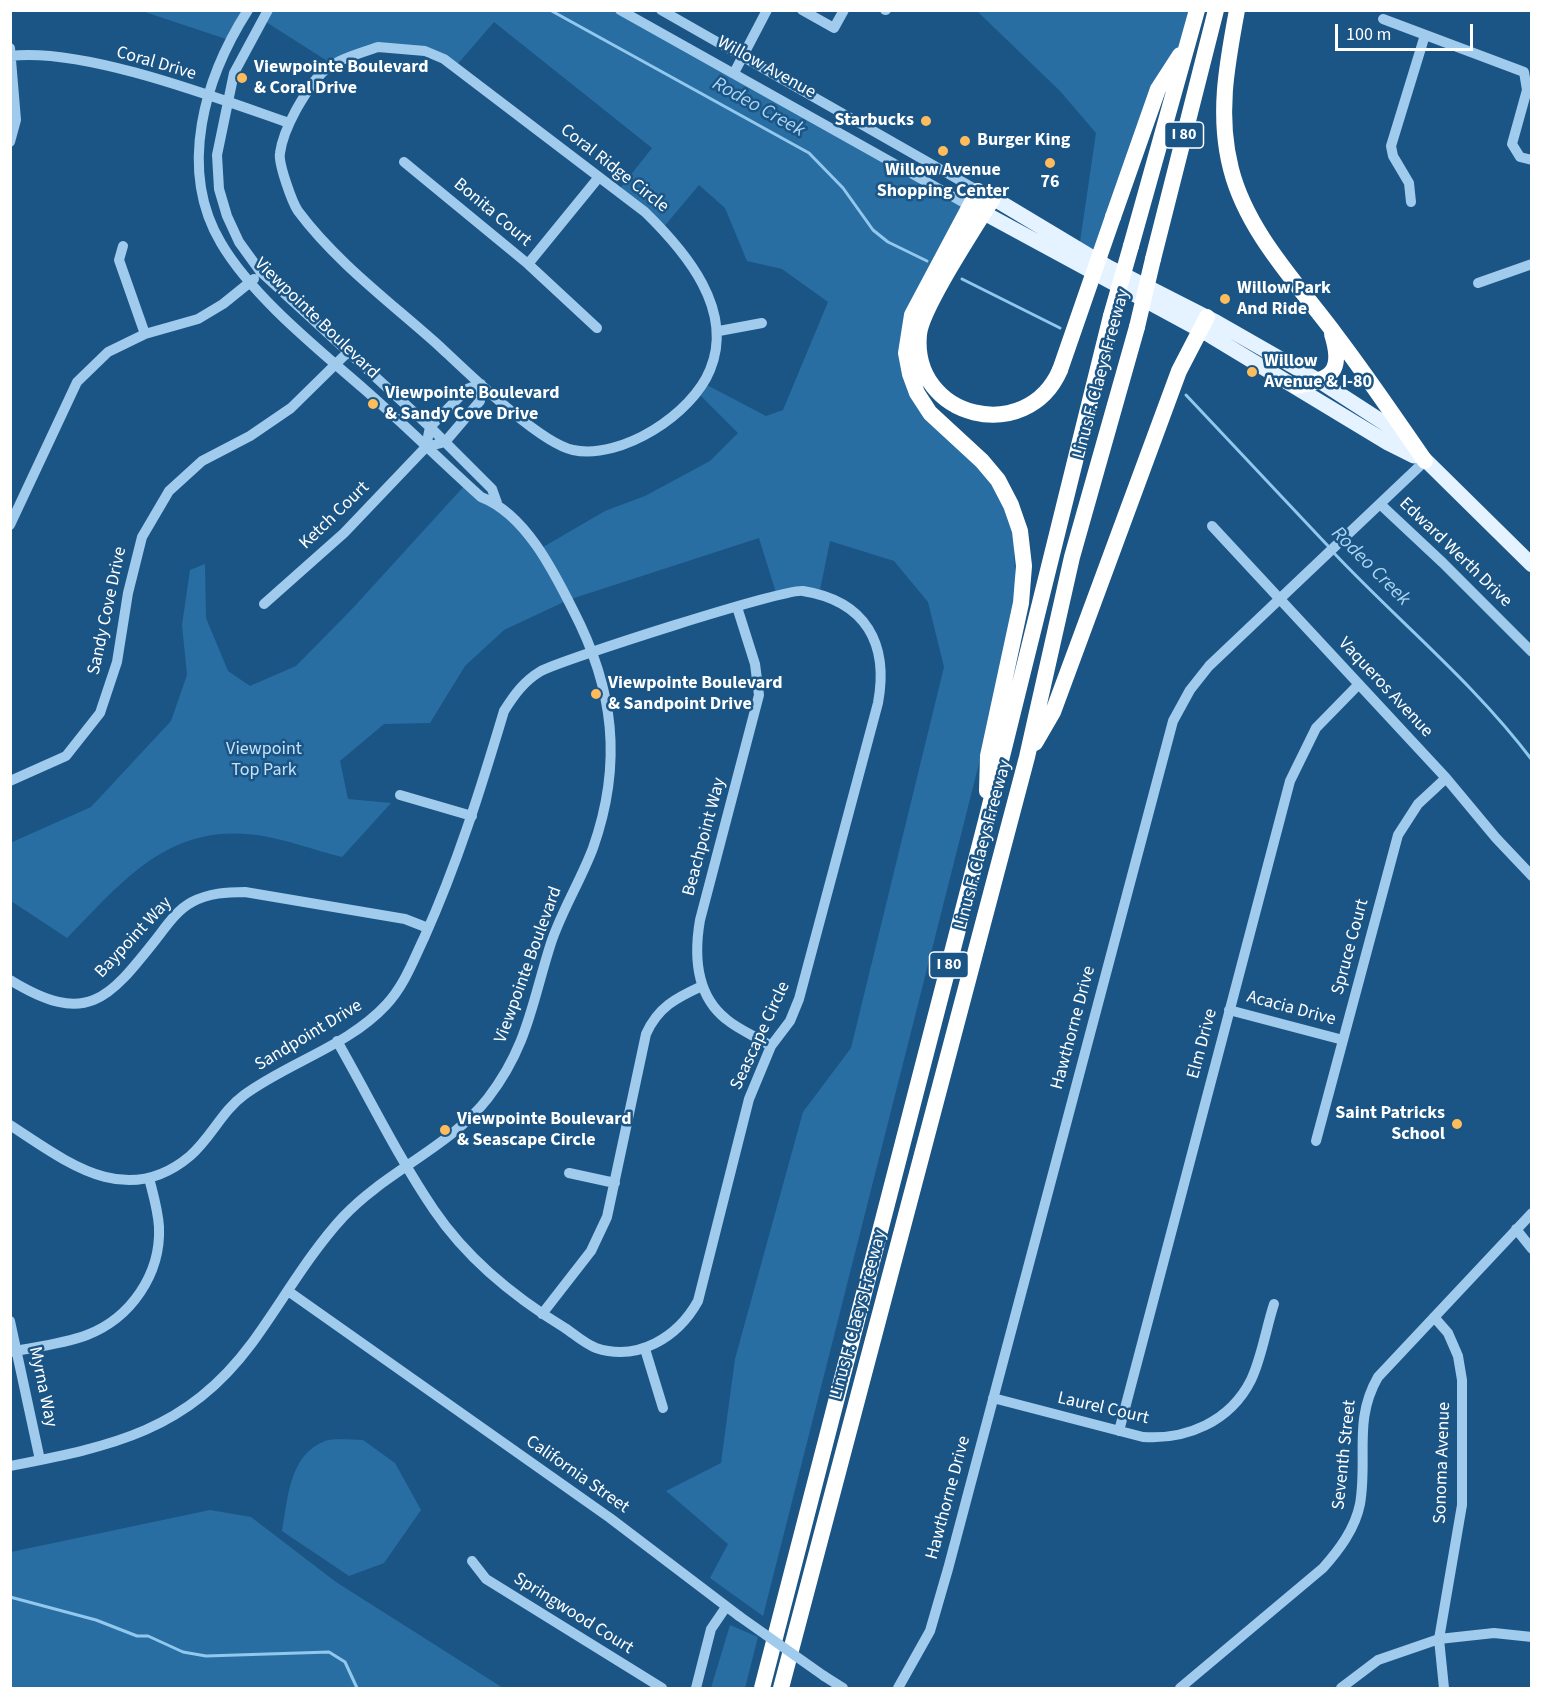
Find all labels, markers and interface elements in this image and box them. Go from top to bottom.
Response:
scale bar [1338,12,1476,50]
text: 100 m [1346,22,1391,47]
street label: Willow Avenue [713,32,819,104]
street label: Coral Drive [114,42,198,86]
place label: Viewpointe Boulevard & Coral Drive [254,57,429,100]
marker: Viewpointe Boulevard & Coral Drive [235,71,249,85]
water label: Rodeo Creek [708,73,808,143]
place label: Starbucks [835,110,914,132]
marker: Starbucks [919,114,933,128]
street label: Coral Ridge Circle [555,120,673,218]
road number: I 80 [1164,122,1204,148]
place label: Burger King [977,130,1070,152]
marker: Burger King [958,134,972,148]
marker: Willow Avenue Shopping Center [936,144,950,158]
marker: 76 [1043,156,1057,170]
place label: Willow Avenue Shopping Center [877,160,1009,202]
place label: 76 [1040,172,1060,194]
street label: Bonita Court [449,174,535,252]
street label: Viewpointe Boulevard [249,254,383,384]
place label: Willow Park And Ride [1237,278,1331,320]
street label: Linus F. Claeys Freeway [1069,287,1135,461]
marker: Willow Park And Ride [1218,292,1232,306]
place label: Willow Avenue & I-80 [1264,351,1372,394]
marker: Willow Avenue & I-80 [1245,365,1259,379]
place label: Viewpointe Boulevard & Sandy Cove Drive [385,383,560,426]
marker: Viewpointe Boulevard & Sandy Cove Drive [366,397,380,411]
street label: Ketch Court [296,477,374,555]
street label: Edward Werth Drive [1394,494,1516,612]
water label: Rodeo Creek [1325,522,1415,612]
street label: Sandy Cove Drive [84,545,132,677]
street label: Vaqueros Avenue [1333,633,1437,743]
place label: Viewpointe Boulevard & Sandpoint Drive [608,673,783,716]
marker: Viewpointe Boulevard & Sandpoint Drive [589,687,603,701]
park label: Viewpoint Top Park [226,739,302,782]
street label: Linus F. Claeys Freeway [951,758,1017,932]
street label: Beachpoint Way [679,776,731,898]
street label: Viewpointe Boulevard [491,884,567,1046]
street label: Baypoint Way [91,893,177,983]
street label: Spruce Court [1328,897,1374,997]
road number: I 80 [930,952,968,978]
street label: Hawthorne Drive [1047,964,1101,1092]
street label: Seascape Circle [726,978,796,1094]
street label: Acacia Drive [1244,987,1338,1031]
street label: Sandpoint Drive [251,996,367,1076]
street label: Elm Drive [1183,1007,1223,1081]
place label: Saint Patricks School [1335,1103,1445,1146]
place label: Viewpointe Boulevard & Seascape Circle [457,1109,632,1152]
marker: Saint Patricks School [1450,1117,1464,1131]
marker: Viewpointe Boulevard & Seascape Circle [438,1123,452,1137]
street label: Linus F. Claeys Freeway [826,1228,892,1402]
street label: Myrna Way [23,1345,61,1429]
street label: Laurel Court [1055,1388,1151,1430]
street label: Seventh Street [1328,1399,1362,1511]
street label: Sonoma Avenue [1430,1402,1456,1524]
street label: California Street [521,1431,633,1519]
street label: Hawthorne Drive [922,1434,976,1562]
street label: Springwood Court [509,1568,637,1660]

